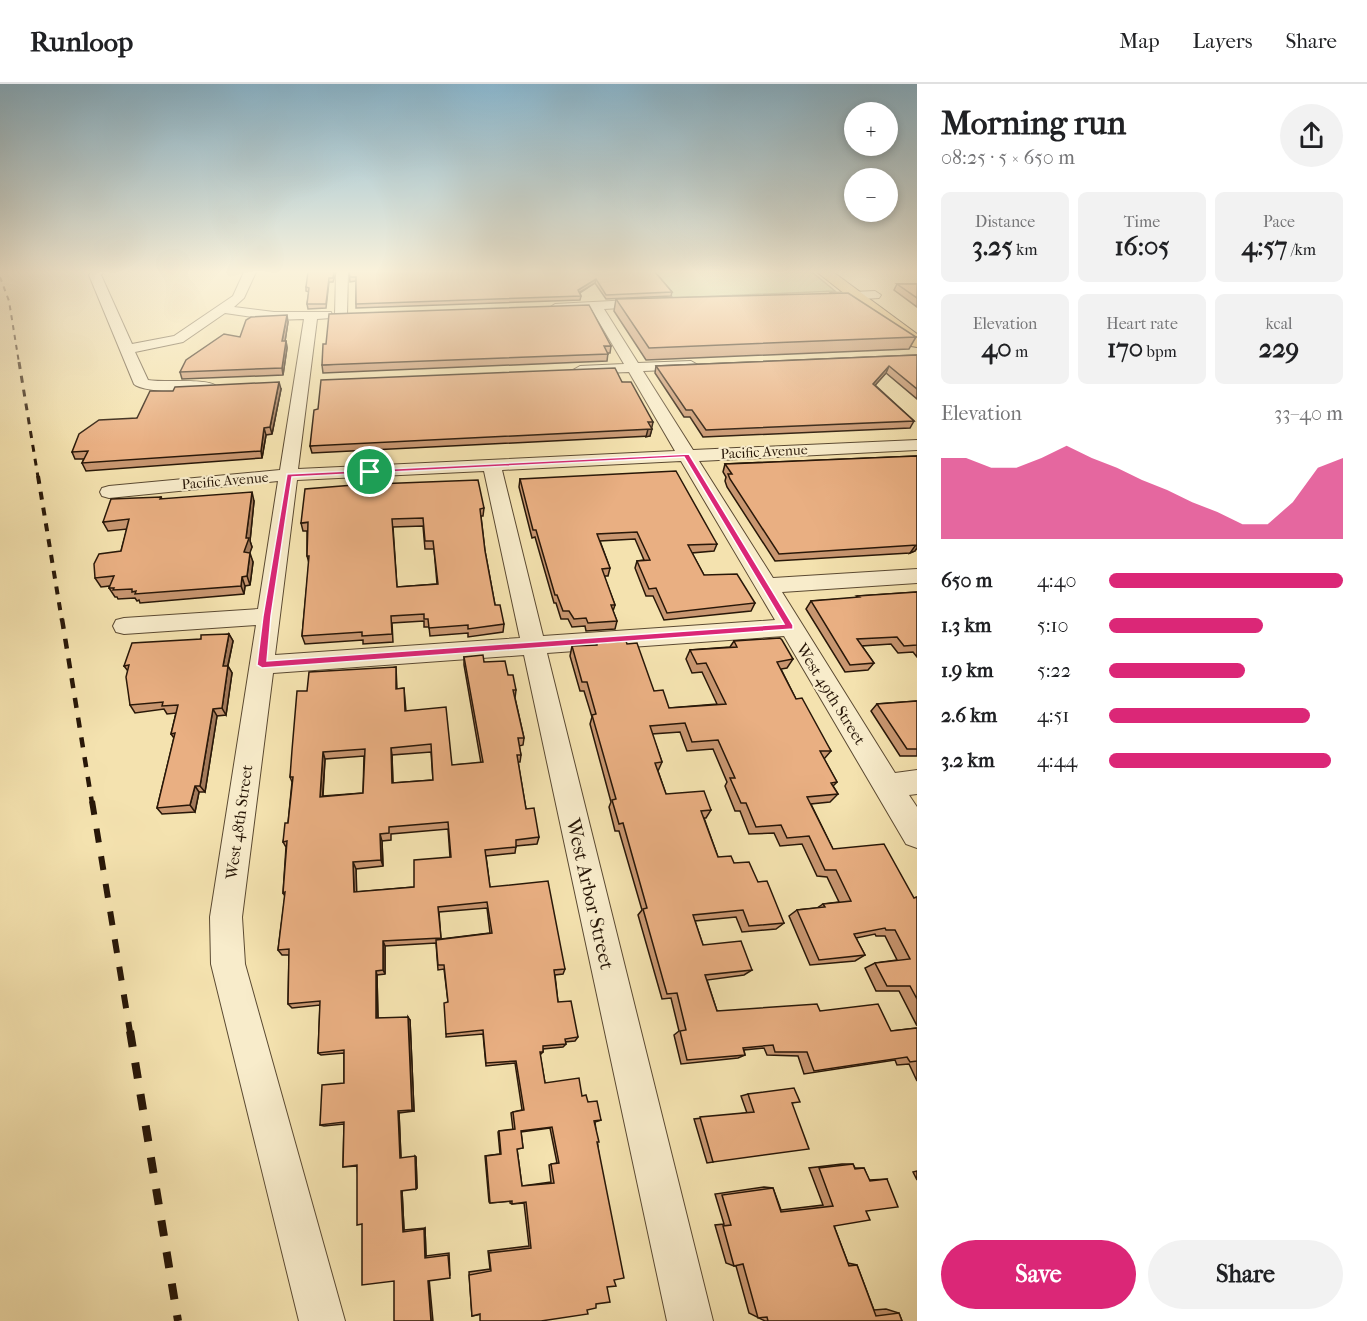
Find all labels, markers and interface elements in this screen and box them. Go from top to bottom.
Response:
text: Runloop [30,25,133,58]
text: Map [1119,29,1160,53]
text: Layers [1193,29,1252,53]
text: Share [1285,29,1337,53]
map controls [844,102,898,222]
button: + [844,102,898,156]
text: Morning run [941,104,1126,143]
button: share [1280,104,1343,167]
text: 08:25 · 5 × 650 m [941,146,1075,169]
button: − [844,168,898,222]
text: Distance [975,212,1035,231]
text: Time [1124,212,1160,231]
text: Pace [1263,212,1295,231]
text: 3.25 [972,231,1013,262]
text: 16:05 [1114,231,1170,262]
text: 4:57 [1242,231,1287,262]
text: km [1013,240,1038,259]
text: /km [1287,240,1316,259]
text: Elevation [973,314,1037,333]
text: Heart rate [1106,314,1178,333]
text: kcal [1266,314,1292,333]
text: 40 [982,333,1011,364]
text: 170 [1107,333,1143,364]
text: 229 [1259,333,1299,364]
text: m [1011,342,1028,361]
text: bpm [1143,342,1177,361]
text: Elevation [941,402,1022,425]
text: 33–40 m [1274,402,1343,425]
street label: Pacific Avenue [720,441,808,463]
pin [344,446,395,497]
icon: arrive [353,455,386,488]
street label: Pacific Avenue [181,469,269,493]
text: 650 m [941,569,992,592]
text: 4:40 [1037,569,1077,592]
text: 1.3 km [941,614,991,637]
text: 5:10 [1037,614,1069,637]
street label: West 49th Street [792,639,870,748]
text: 1.9 km [941,659,993,682]
text: 5:22 [1037,659,1071,682]
text: 2.6 km [941,704,997,727]
text: 4:51 [1037,704,1069,727]
text: 3.2 km [941,749,995,772]
text: 4:44 [1037,749,1077,772]
street label: West 48th Street [221,763,256,881]
street label: West Arbor Street [561,815,619,972]
button: Save [941,1240,1136,1309]
button: Share [1148,1240,1343,1309]

